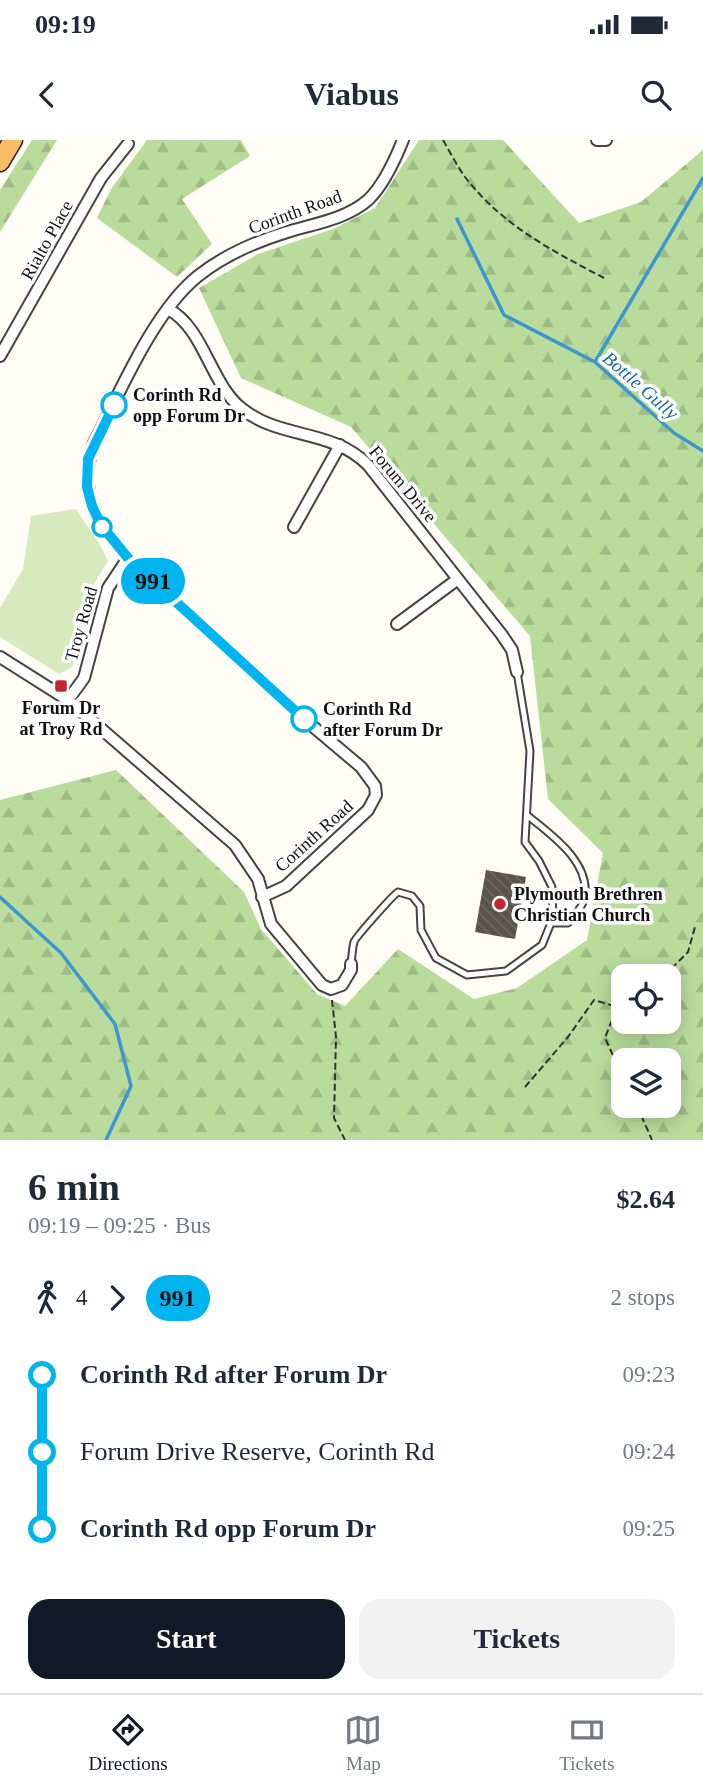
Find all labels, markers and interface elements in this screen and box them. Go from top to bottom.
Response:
text: 09:19 [35,10,96,39]
icon: back [28,76,66,114]
text: Viabus [304,76,399,112]
icon: search [637,76,675,114]
street label: Corinth Road [246,186,344,238]
street label: Rialto Place [17,197,77,283]
water label: Bottle Gully [599,347,683,424]
place label: Corinth Rd opp Forum Dr [133,385,245,426]
marker: Corinth Rd opp Forum Dr [101,392,127,418]
street label: Forum Drive [365,442,441,526]
unlabelled marker [92,517,112,537]
line badge: 991 [113,558,193,604]
text: 991 [135,568,171,594]
street label: Troy Road [61,584,101,664]
marker: Forum Dr at Troy Rd [53,678,69,694]
place label: Forum Dr at Troy Rd [19,698,103,739]
place label: Corinth Rd after Forum Dr [323,699,443,740]
marker: Corinth Rd after Forum Dr [291,706,317,732]
street label: Corinth Road [271,796,357,876]
place label: Plymouth Brethren Christian Church [514,884,663,925]
marker: Plymouth Brethren Christian Church [492,896,508,912]
map controls [611,964,681,1118]
button: locate [611,964,681,1034]
button: layers [611,1048,681,1118]
text: 6 min [28,1166,120,1208]
text: $2.64 [617,1185,675,1214]
text: 09:19 – 09:25 · Bus [28,1213,211,1238]
icon: walk [28,1279,66,1317]
icon: forward [98,1279,136,1317]
text: 4 [76,1285,88,1310]
text: 991 [160,1285,196,1311]
text: 2 stops [610,1285,675,1310]
text: Corinth Rd after Forum Dr [80,1360,387,1389]
text: 09:23 [623,1362,675,1387]
text: Forum Drive Reserve, Corinth Rd [80,1437,435,1466]
text: 09:24 [623,1439,675,1464]
text: Corinth Rd opp Forum Dr [80,1514,376,1543]
text: 09:25 [623,1516,675,1541]
button: Start [28,1599,345,1679]
button: Tickets [359,1599,675,1679]
tab: Directions [88,1711,168,1775]
tab: Map [344,1711,382,1775]
tab: Tickets [559,1711,615,1775]

